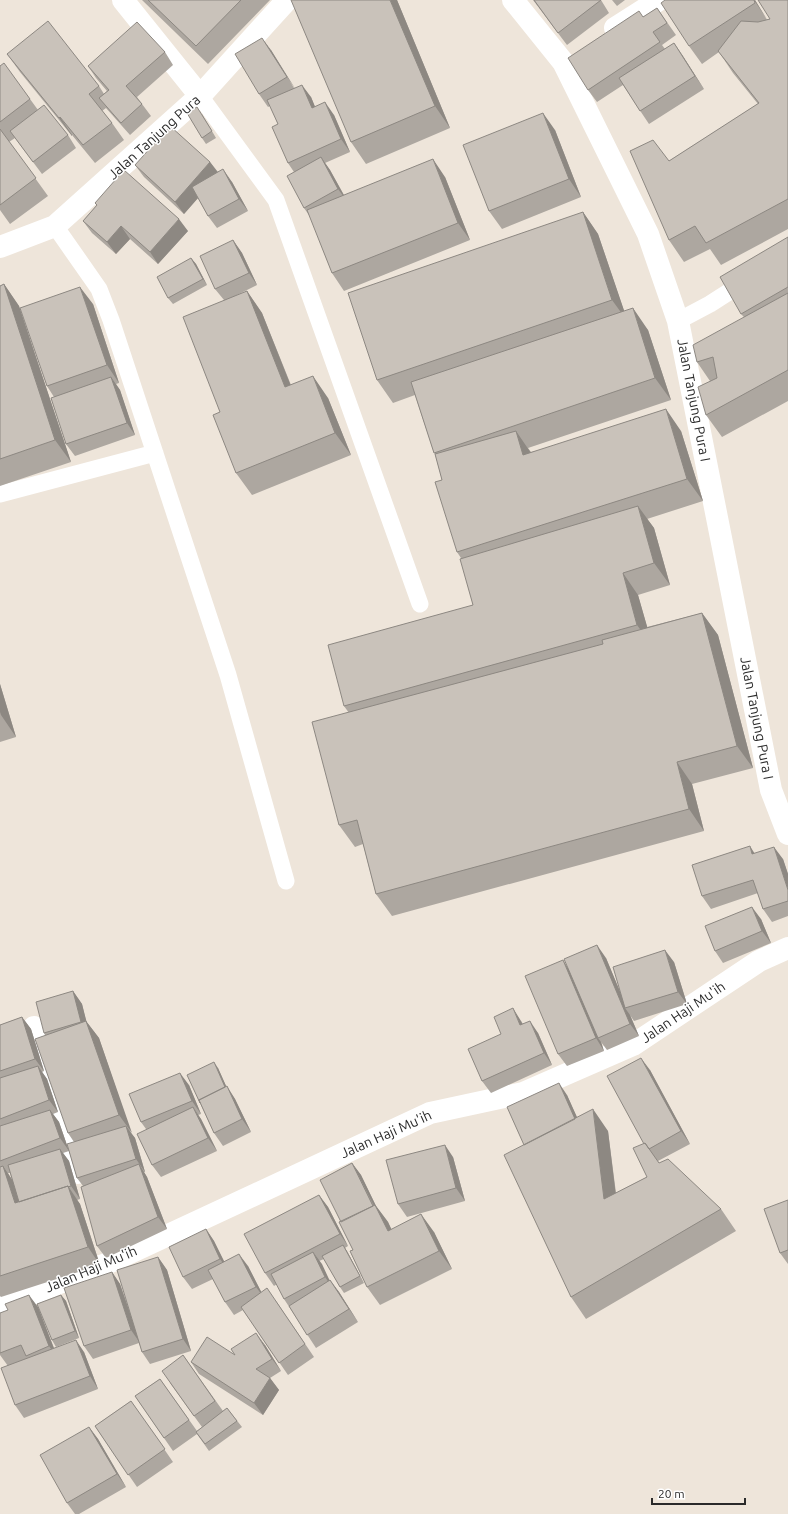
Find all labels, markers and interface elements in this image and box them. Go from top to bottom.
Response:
street label: Jalan Tanjung Pura [105,92,203,182]
street label: Jalan Tanjung Pura I [674,337,714,463]
street label: Jalan Tanjung Pura I [737,655,777,781]
street label: Jalan Haji Mu'ih [638,978,728,1046]
street label: Jalan Haji Mu'ih [338,1107,434,1161]
street label: Jalan Haji Mu'ih [43,1242,139,1296]
scale bar [652,1480,745,1506]
text: 20 m [658,1487,685,1500]

